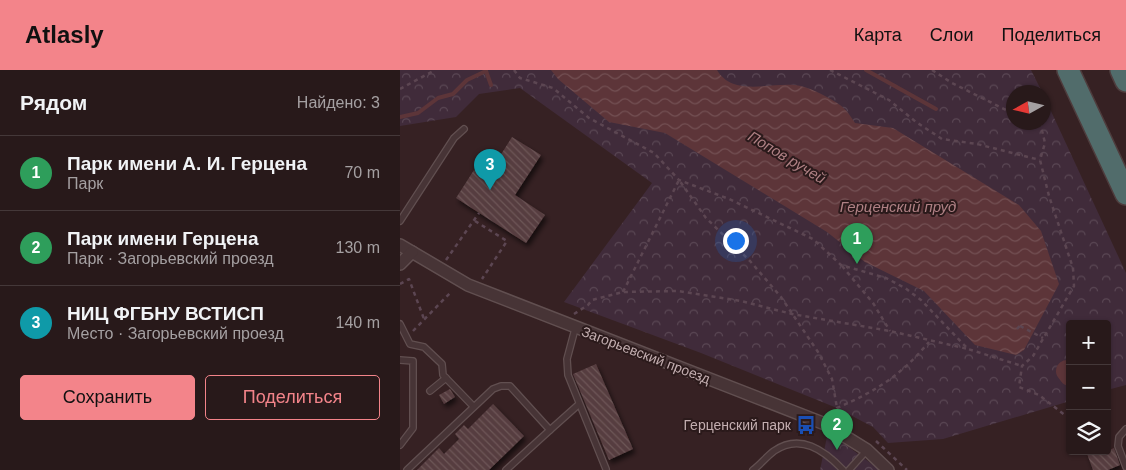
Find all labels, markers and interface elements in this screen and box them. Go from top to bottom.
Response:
text: Atlasly [25,21,104,48]
text: Карта [854,25,902,45]
text: Слои [930,25,974,45]
text: Поделиться [1002,25,1101,45]
north arrow [1006,85,1051,130]
text: Рядом [20,91,87,114]
text: Найдено: 3 [297,94,380,111]
water label: Попов ручей [745,127,829,187]
pin: 3 [474,149,506,190]
text: Парк имени А. И. Герцена [67,153,307,174]
text: 1 [32,164,40,181]
text: 70 m [344,164,380,181]
text: Парк [67,175,103,192]
water label: Герценский пруд [840,198,956,215]
pin: 1 [841,223,873,264]
text: Парк имени Герцена [67,228,259,249]
your location [723,228,749,254]
text: 2 [32,239,40,256]
text: 130 m [336,239,380,256]
text: Парк · Загорьевский проезд [67,250,274,267]
text: НИЦ ФГБНУ ВСТИСП [67,303,264,324]
text: 3 [32,314,40,331]
text: 140 m [336,314,380,331]
map controls [1066,320,1111,455]
button: + [1066,320,1111,365]
street label: Загорьевский проезд [579,323,713,387]
text: Место · Загорьевский проезд [67,325,284,342]
button: − [1066,365,1111,410]
button: Сохранить [20,375,195,420]
button: Поделиться [205,375,380,420]
pin: 2 [821,409,853,450]
button: layers [1066,410,1111,455]
bus stop icon: Герценский парк [795,414,817,436]
place label: Герценский парк [683,417,792,433]

